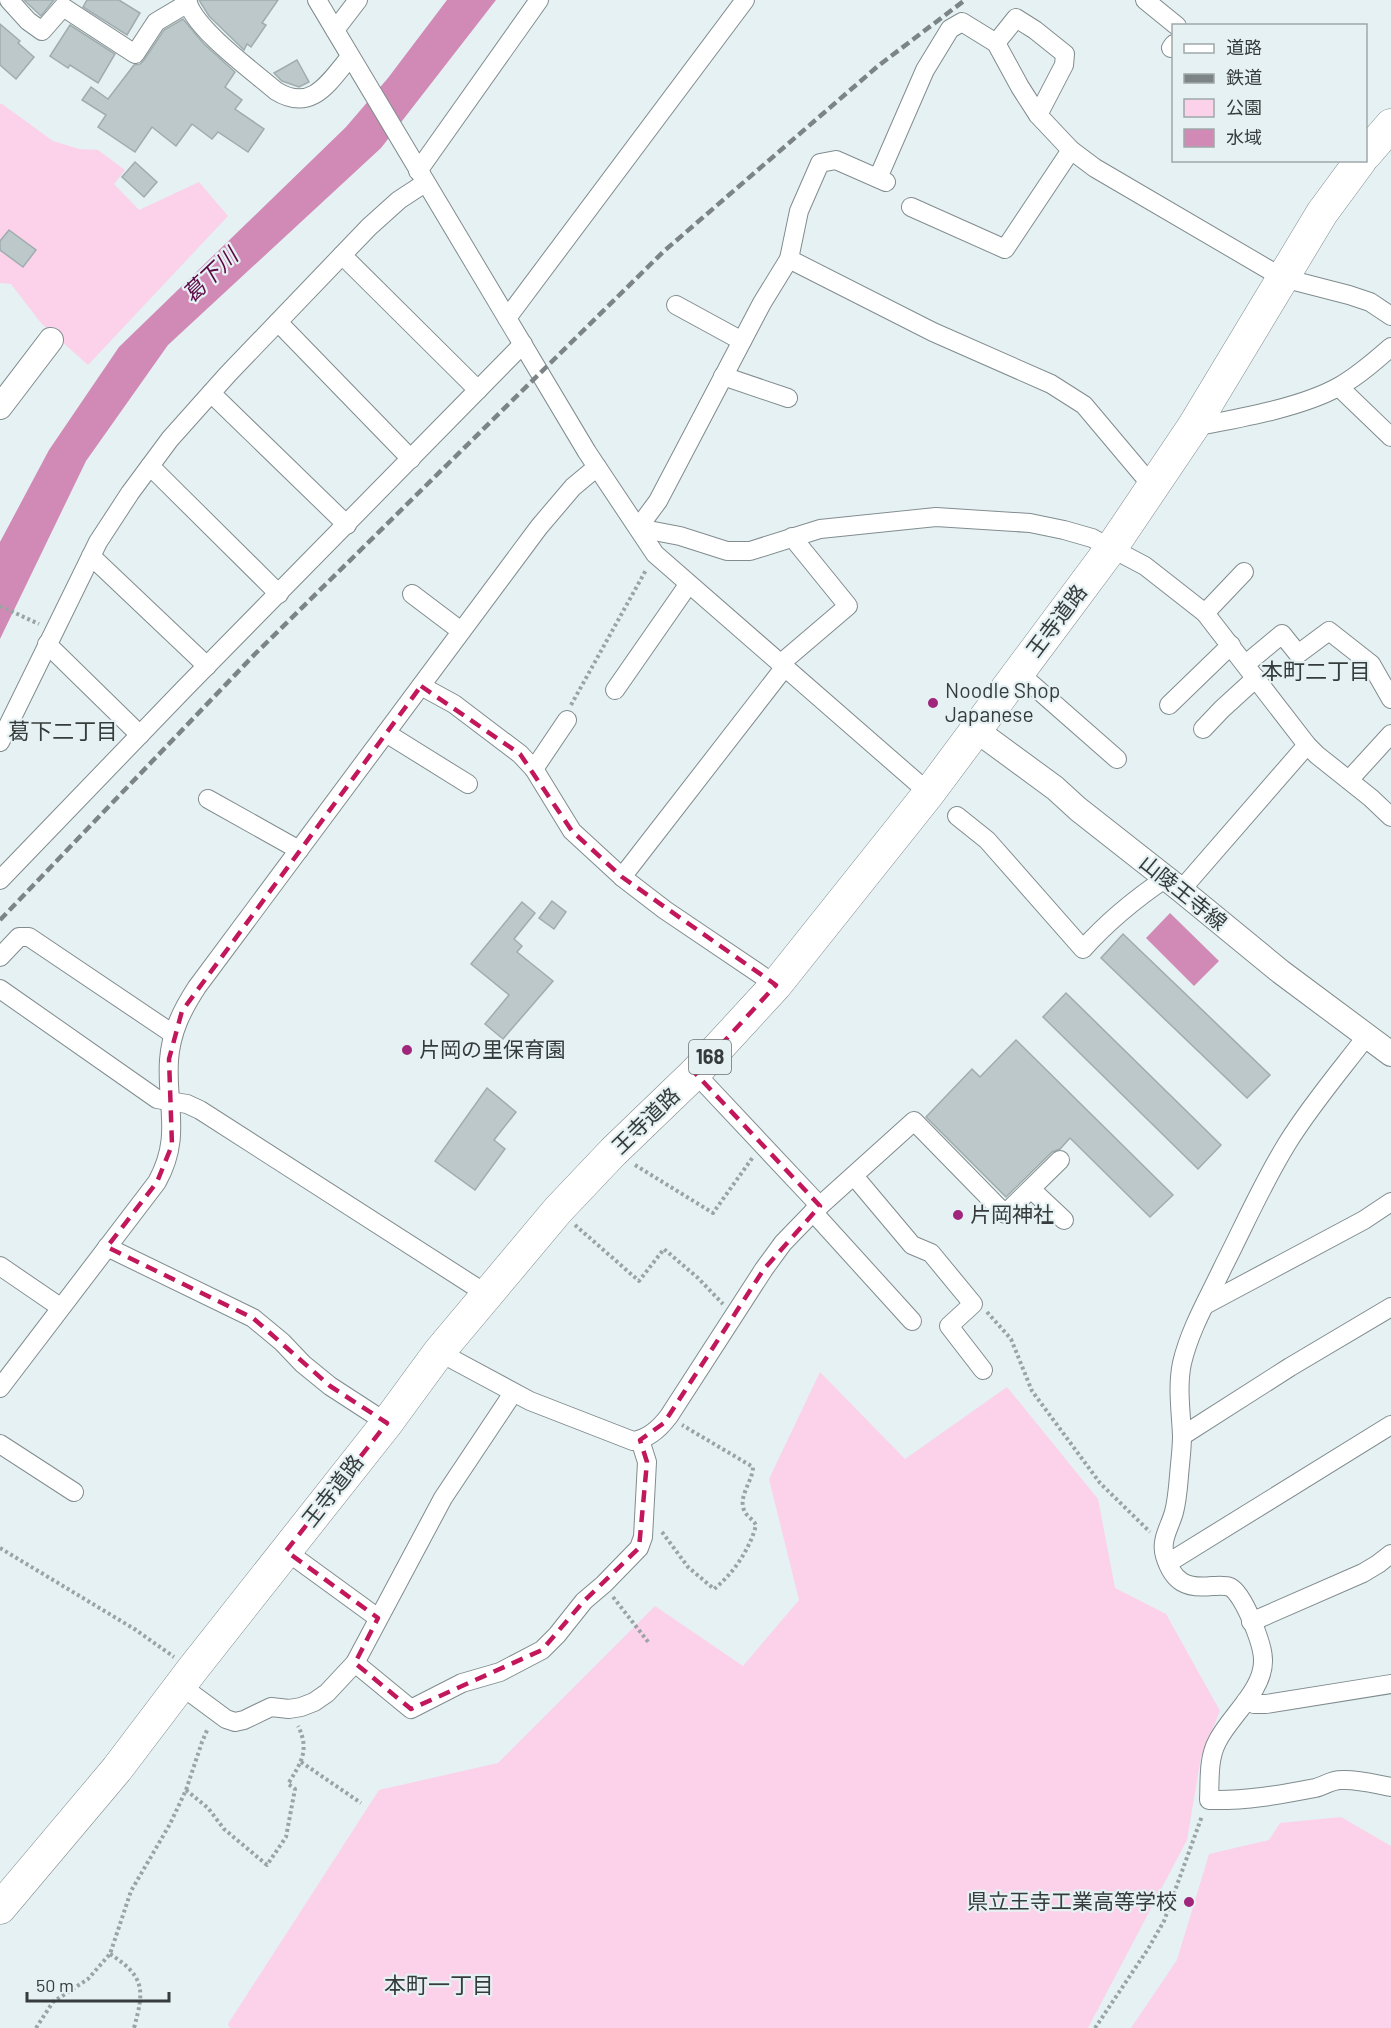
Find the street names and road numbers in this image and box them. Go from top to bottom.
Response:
street label: 王寺道路 [1021,579,1091,661]
street label: 山陵王寺線 [1135,849,1233,935]
road number: 168 [689,1040,731,1074]
street label: 王寺道路 [606,1082,684,1158]
street label: 王寺道路 [296,1449,368,1531]

